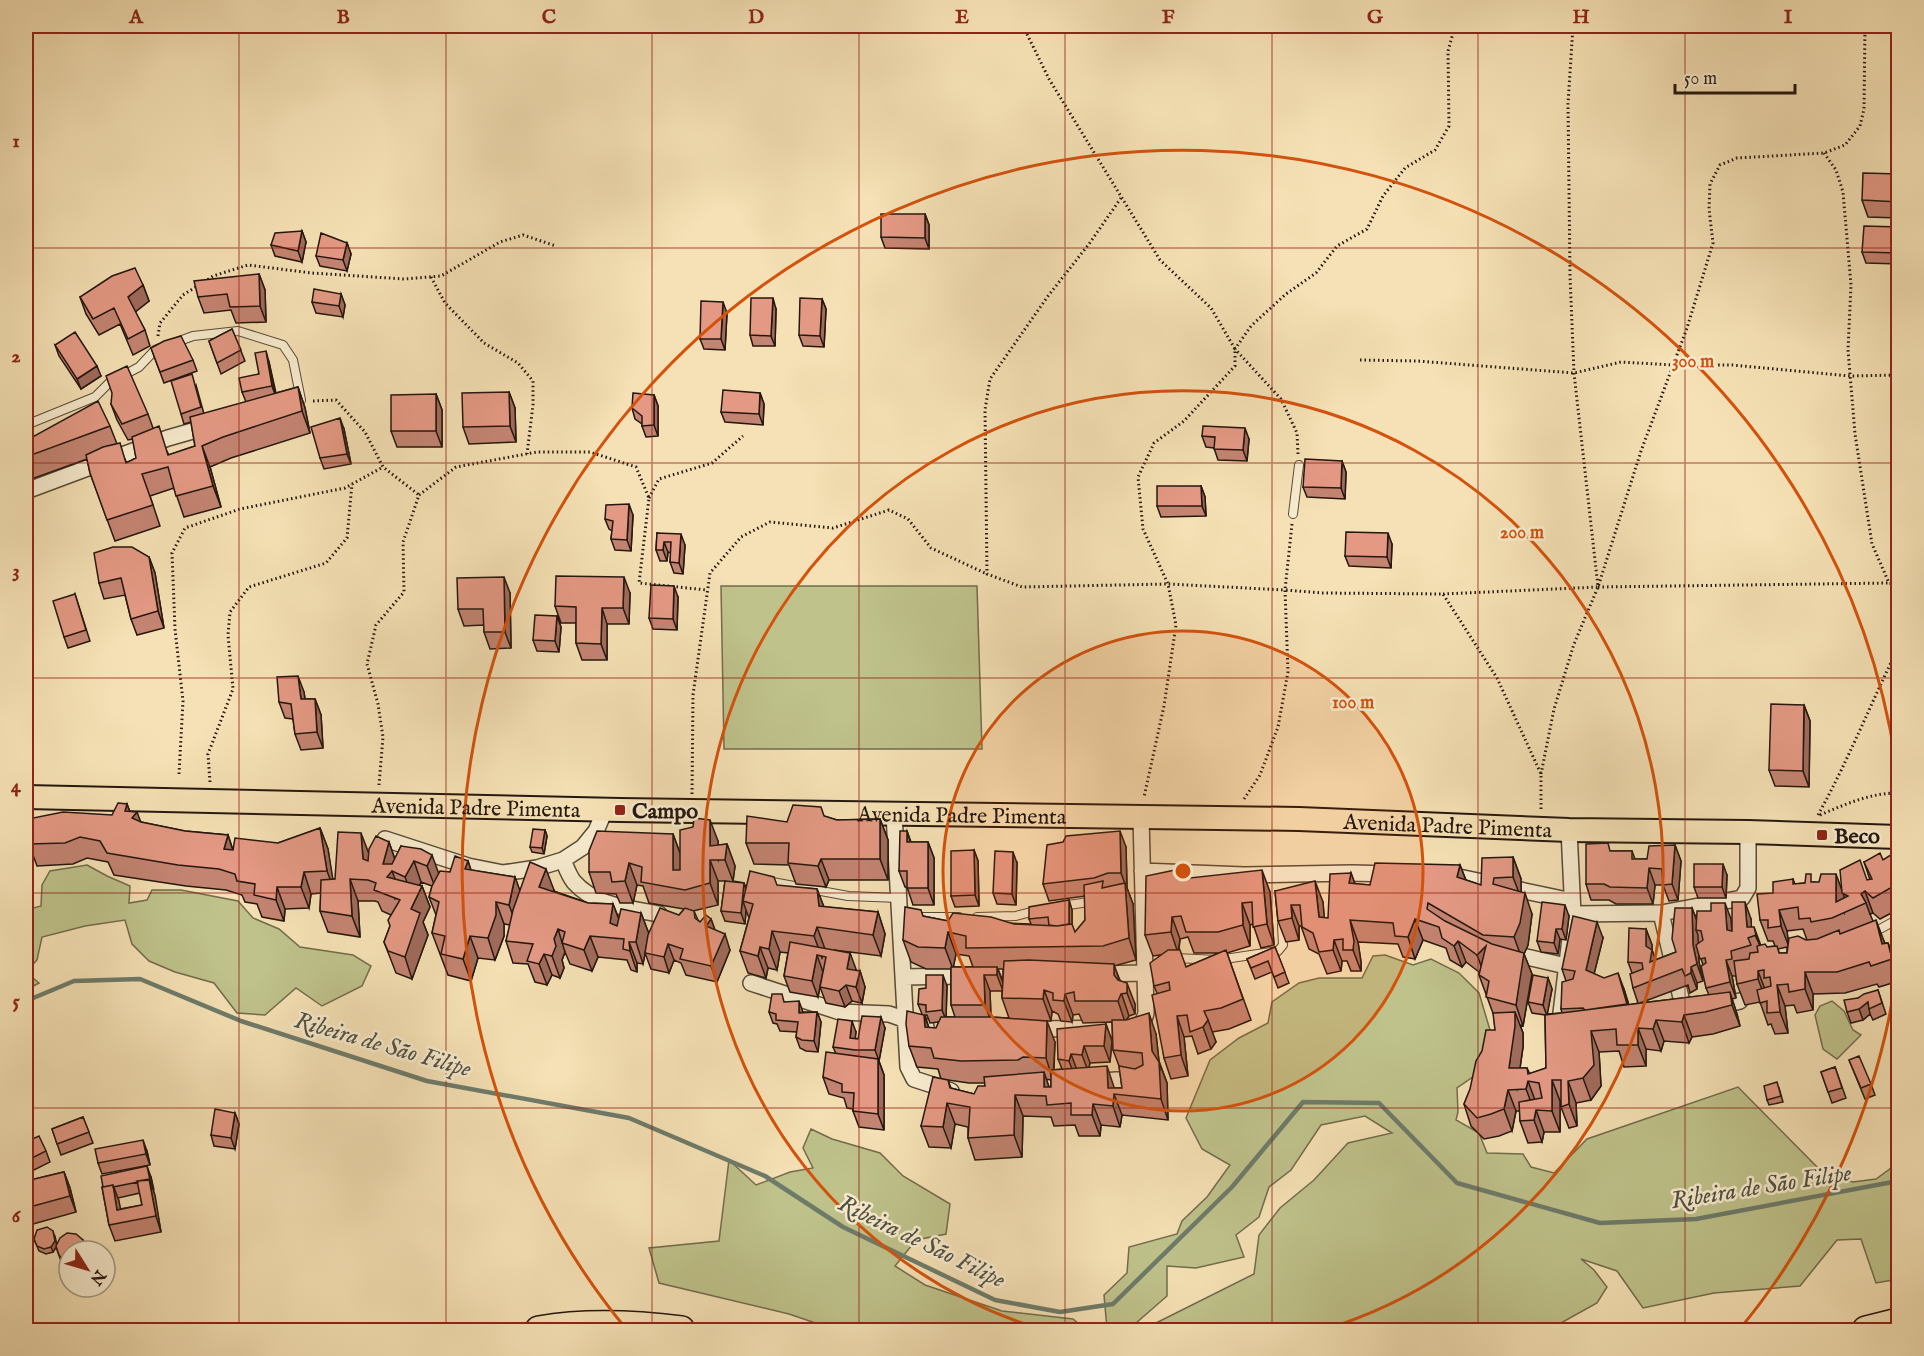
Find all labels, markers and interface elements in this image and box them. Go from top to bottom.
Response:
text: A [128,5,144,30]
text: B [336,5,350,30]
text: C [542,5,556,30]
text: D [748,5,764,30]
text: E [955,5,969,30]
text: F [1162,5,1175,30]
text: G [1367,5,1384,30]
text: H [1572,5,1590,30]
text: I [1784,5,1793,30]
scale bar [1675,57,1795,95]
text: 50 m [1684,68,1717,91]
text: 1 [12,129,20,154]
text: 2 [11,344,21,369]
text: 300 m [1672,351,1714,374]
text: 200 m [1500,522,1544,545]
text: 3 [12,559,20,584]
text: 100 m [1332,692,1374,715]
text: 4 [11,774,22,799]
street label: Avenida Padre Pimenta [370,793,581,825]
place label: Campo [632,798,698,826]
street label: Avenida Padre Pimenta [856,801,1067,832]
marker: Campo [613,803,627,817]
street label: Avenida Padre Pimenta [1342,809,1553,845]
place label: Beco [1834,823,1880,851]
marker: Beco [1815,828,1829,842]
centre of rings [1173,861,1193,881]
text: 5 [12,989,20,1014]
water label: Ribeira de São Filipe [291,1005,474,1085]
water label: Ribeira de São Filipe [1669,1158,1854,1217]
water label: Ribeira de São Filipe [833,1188,1010,1296]
text: 6 [12,1204,22,1229]
north arrow [57,1239,117,1299]
text: N [85,1264,110,1288]

